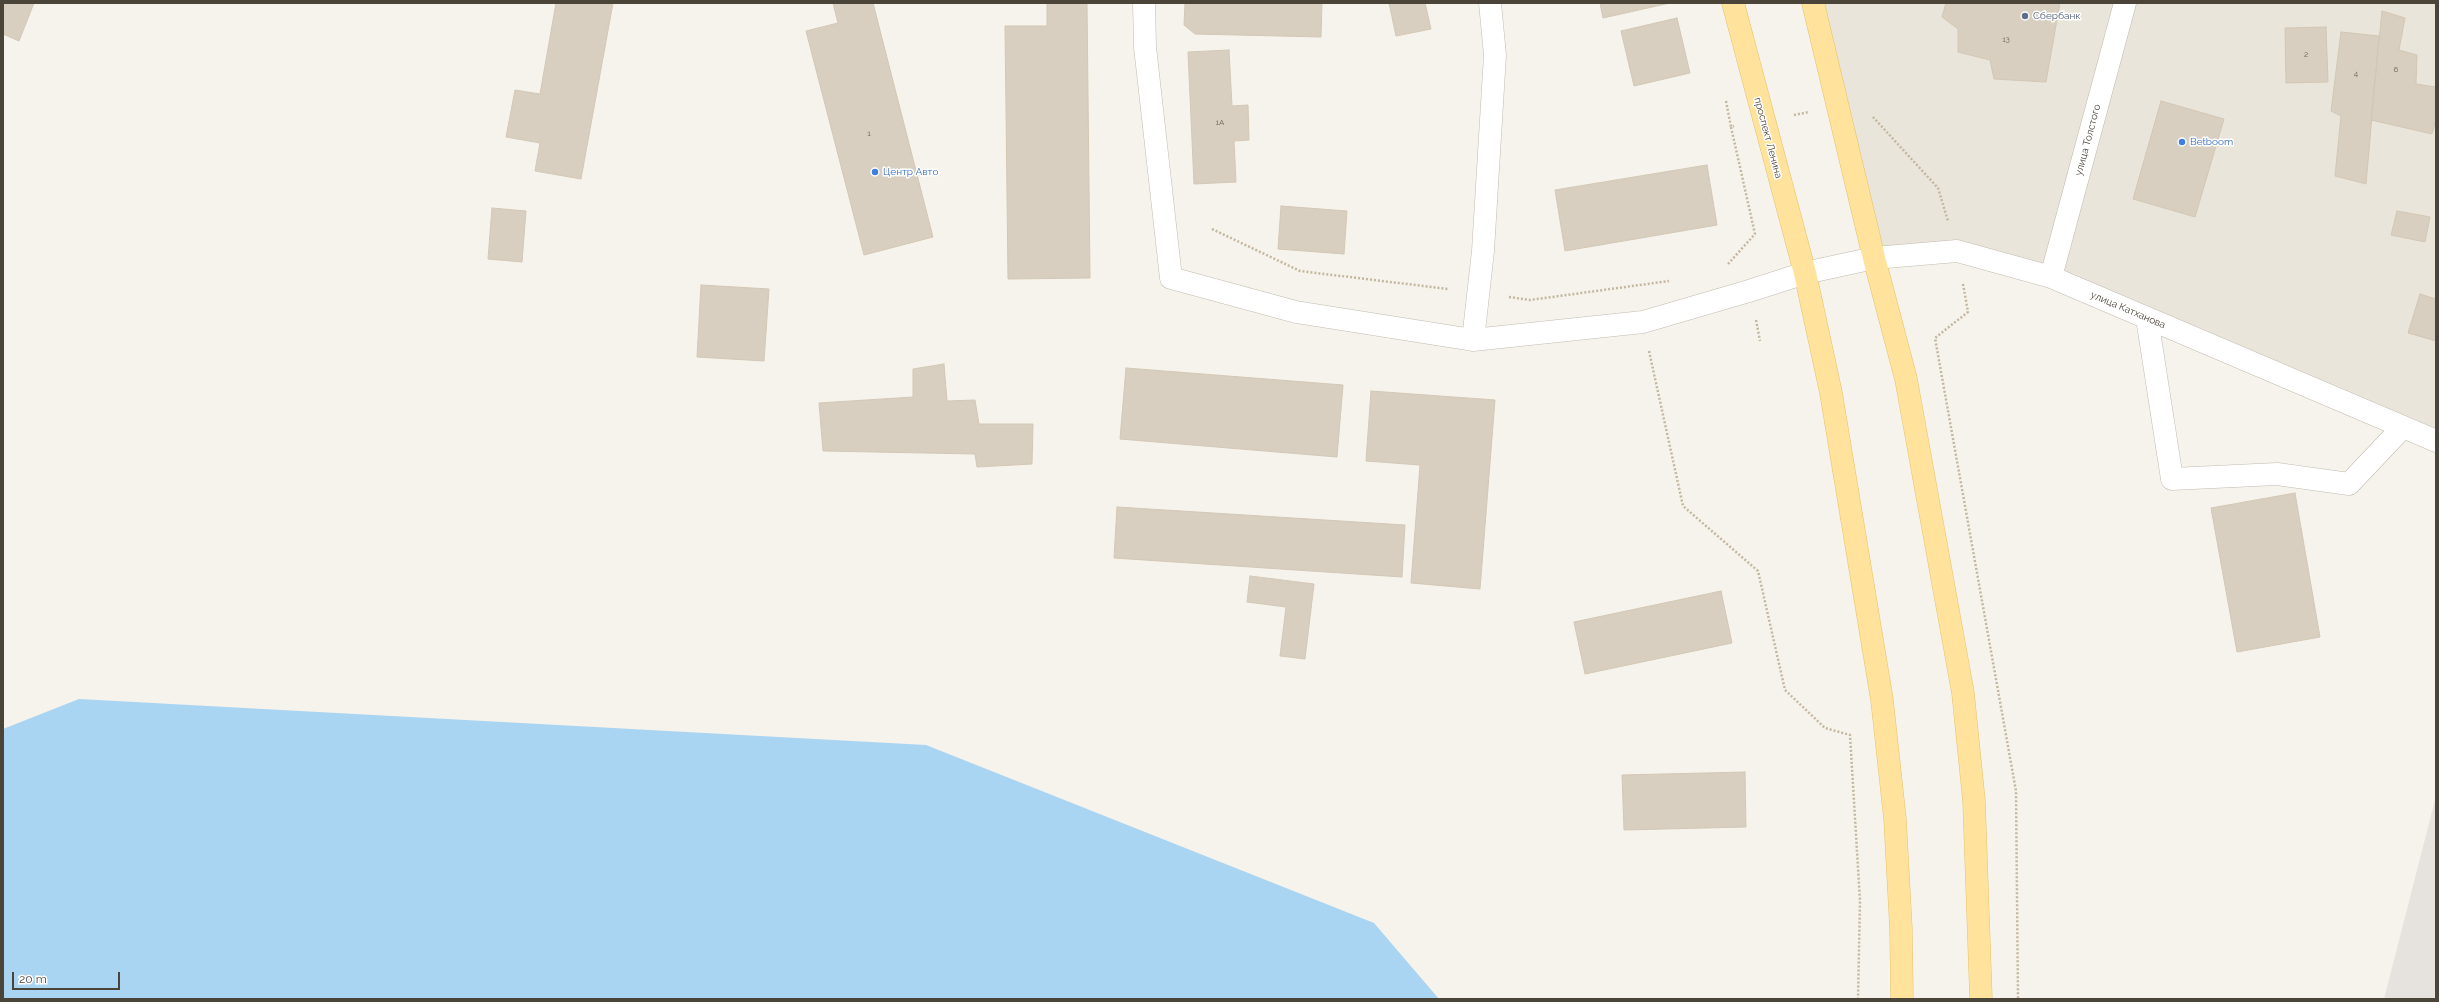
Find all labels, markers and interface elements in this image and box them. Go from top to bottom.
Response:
place label: Сбербанк [2033,10,2081,22]
marker: Сбербанк [2020,11,2030,21]
house number: 13 [2002,35,2010,45]
house number: 2 [2304,50,2308,60]
house number: 6 [2394,65,2398,75]
house number: 4 [2354,69,2358,79]
street label: проспект Ленина [1751,96,1785,180]
street label: улица Толстого [2073,103,2103,177]
house number: 1А [1216,118,1224,128]
house number: 1 [867,129,871,139]
place label: Betboom [2190,136,2233,148]
marker: Betboom [2177,137,2187,147]
place label: Центр Авто [883,166,938,178]
marker: Центр Авто [870,167,880,177]
street label: улица Катханова [2089,289,2167,331]
scale bar [14,964,122,990]
text: 20 m [19,972,47,986]

